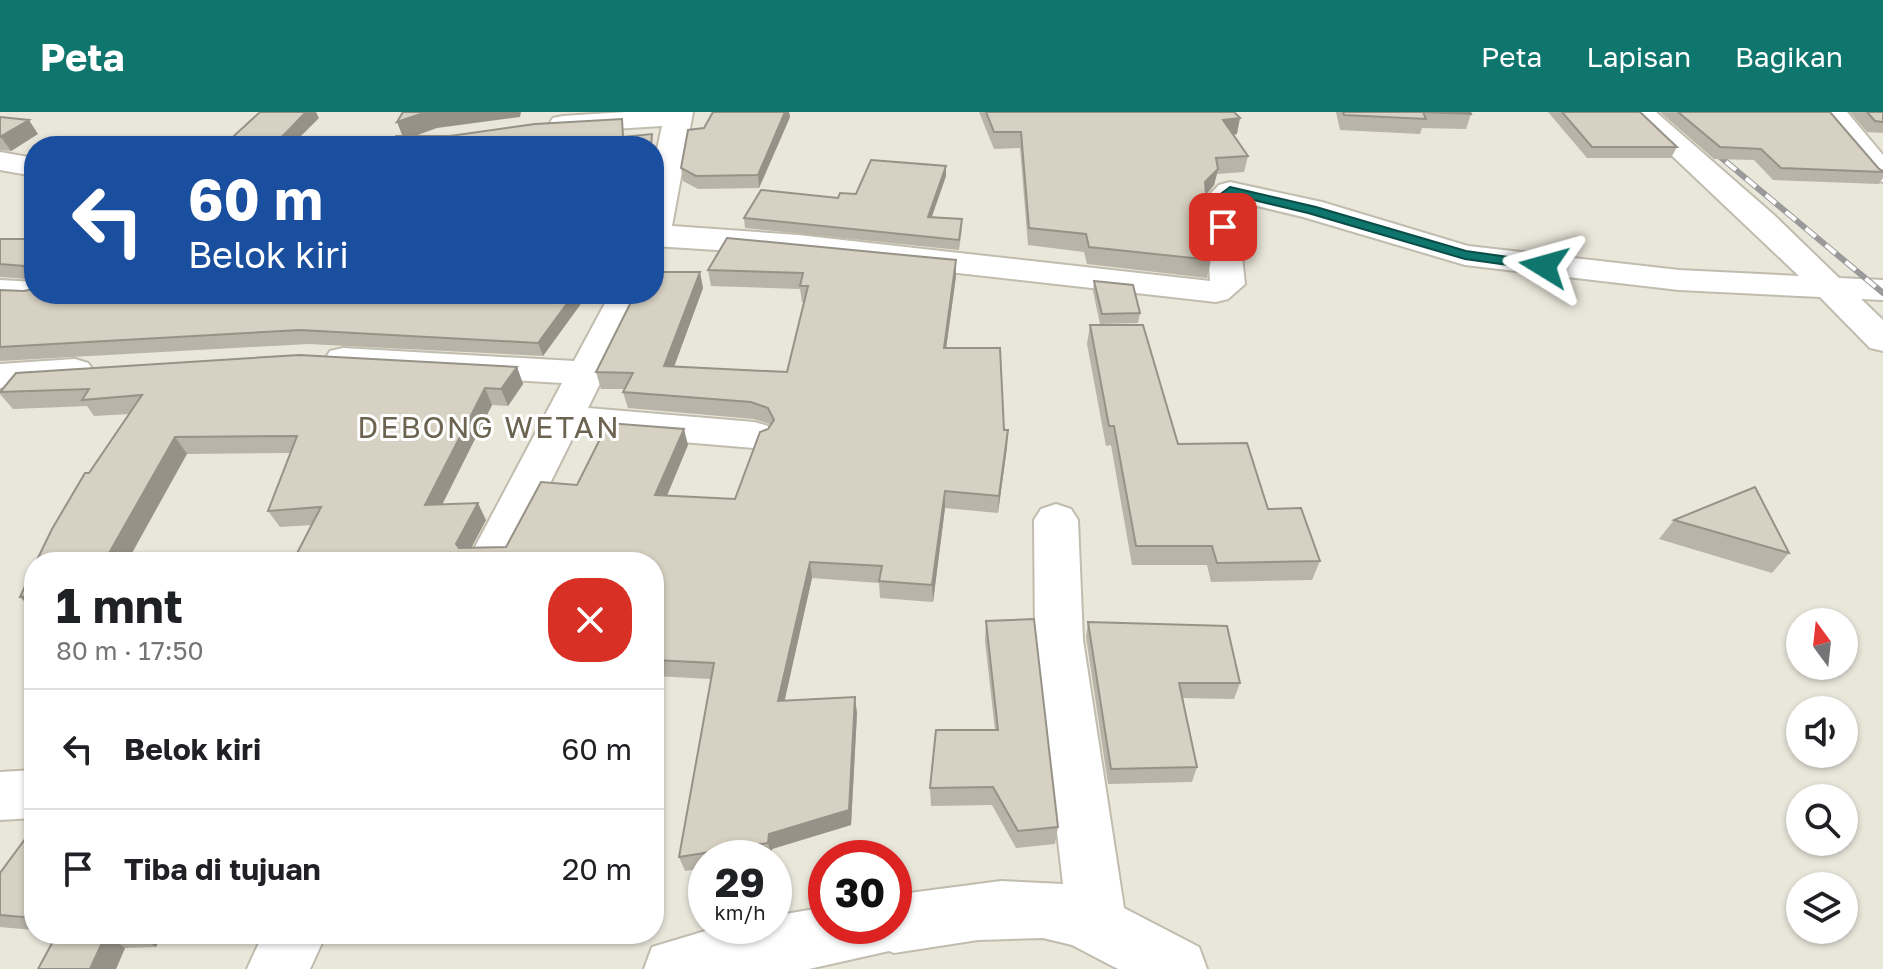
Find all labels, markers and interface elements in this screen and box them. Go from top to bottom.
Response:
text: Peta [40,34,125,79]
text: Peta [1481,40,1542,73]
text: Lapisan [1586,40,1691,73]
text: Bagikan [1735,40,1843,73]
text: 60 m [188,165,323,232]
icon: left [56,168,160,272]
pin [1189,193,1257,261]
icon: arrive [1201,205,1245,249]
position arrow [1502,224,1586,308]
text: Belok kiri [188,233,349,276]
district label: DEBONG WETAN [357,409,621,445]
text: 1 mnt [56,576,183,634]
button: close [548,578,632,662]
north arrow [1786,608,1858,680]
map controls [1786,608,1858,944]
text: 80 m · 17:50 [56,635,204,666]
button: sound [1786,696,1858,768]
icon: left [56,727,100,771]
text: Belok kiri [124,731,261,767]
text: 60 m [561,731,632,767]
button: search [1786,784,1858,856]
speed limit sign: 30 [808,840,912,944]
icon: arrive [56,847,100,891]
text: Tiba di tujuan [124,851,321,887]
text: 20 m [562,851,632,887]
text: 29 [715,858,765,906]
button: layers [1786,872,1858,944]
text: km/h [715,900,765,924]

